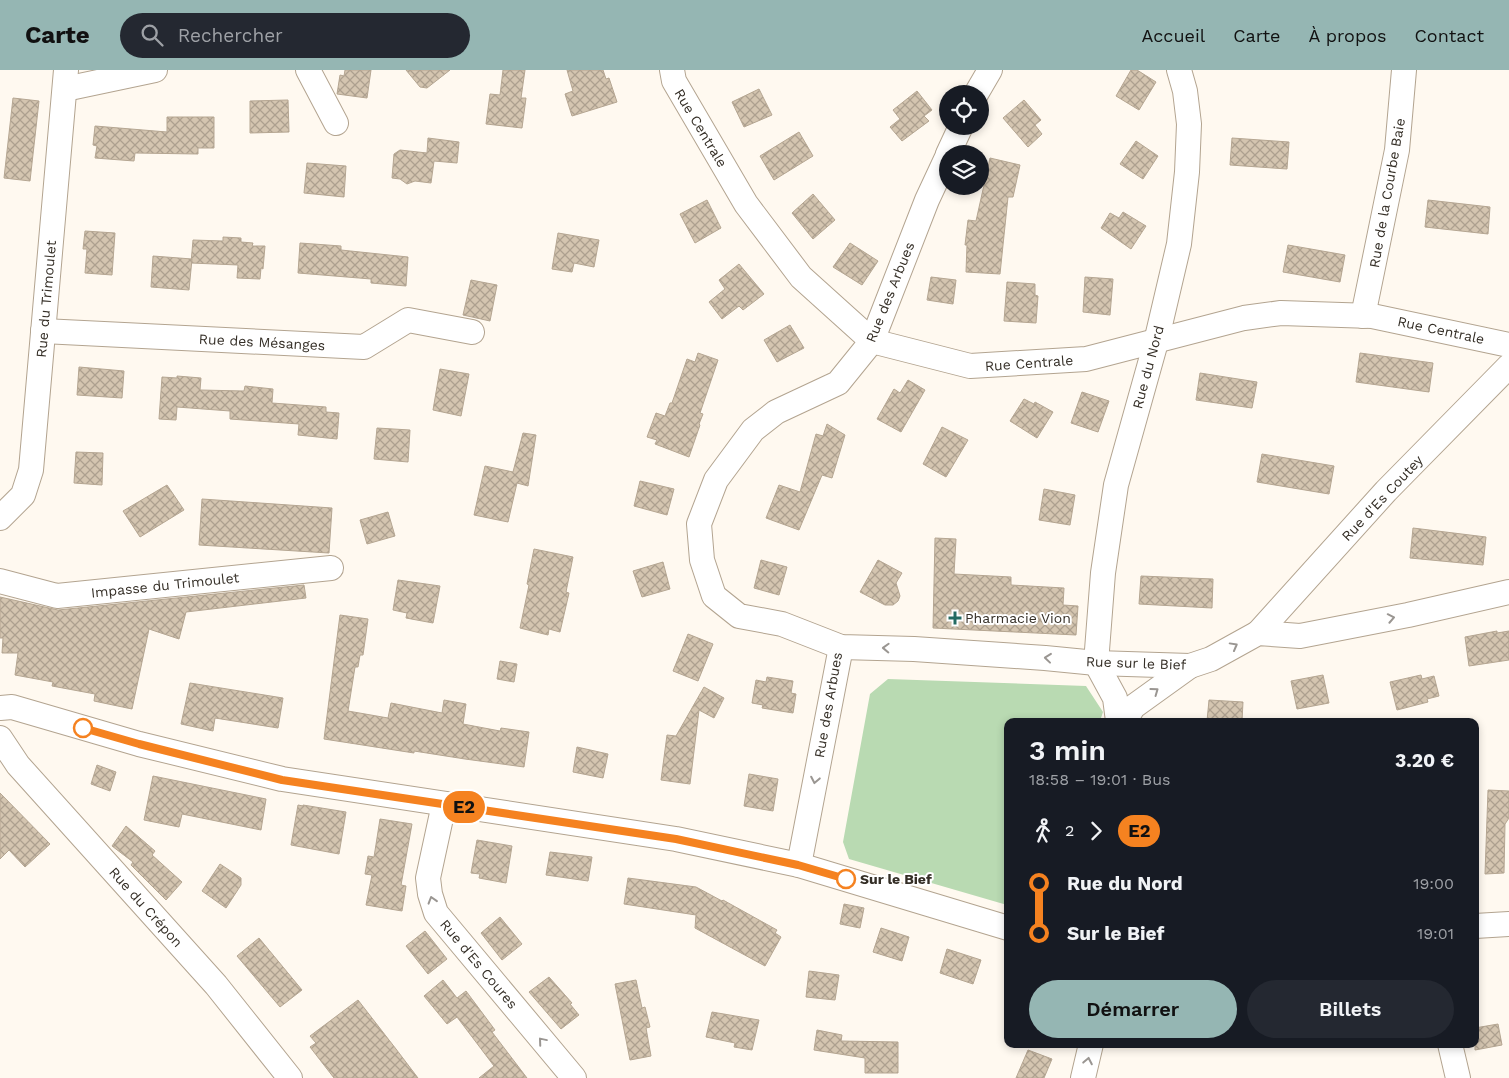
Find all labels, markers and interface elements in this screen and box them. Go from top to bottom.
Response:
search box [120,13,470,58]
text: Carte [25,21,90,49]
icon: search [138,21,166,49]
text: Rechercher [178,24,283,47]
text: Accueil [1142,25,1205,46]
text: Carte [1233,25,1280,46]
text: À propos [1308,25,1386,46]
text: Contact [1414,25,1484,46]
map controls [939,85,989,195]
button: locate [939,85,989,135]
street label: Rue Centrale [671,86,731,170]
street label: Rue de la Courbe Baie [1366,117,1408,269]
button: layers [939,145,989,195]
street label: Rue des Arbues [863,239,917,345]
street label: Rue du Trimoulet [33,240,59,358]
street label: Rue Centrale [1396,313,1486,347]
street label: Rue du Nord [1129,324,1167,410]
street label: Rue des Mésanges [198,331,326,353]
street label: Rue Centrale [984,352,1074,374]
street label: Rue d'Es Coutey [1338,451,1426,544]
street label: Impasse du Trimoulet [90,569,240,601]
place label: Pharmacie Vion [965,610,1071,626]
marker: Pharmacie Vion [949,612,961,624]
one-way arrow [1387,613,1396,624]
one-way arrow [882,642,890,653]
one-way arrow [1229,643,1238,653]
street label: Rue des Arbues [811,651,845,759]
one-way arrow [1044,653,1052,664]
street label: Rue sur le Bief [1086,653,1187,673]
one-way arrow [1149,688,1158,697]
unlabelled marker [73,718,93,738]
text: 3 min [1029,734,1106,767]
text: 3.20 € [1395,749,1454,772]
text: 18:58 – 19:01 · Bus [1029,770,1171,789]
one-way arrow [810,776,821,785]
line badge: E2 [442,791,486,823]
text: E2 [453,796,475,817]
icon: walk [1029,817,1057,845]
icon: forward [1082,817,1110,845]
text: E2 [1128,820,1150,841]
text: 2 [1065,821,1074,840]
street label: Rue du Crépon [106,864,186,950]
marker: Sur le Bief [836,869,856,889]
place label: Sur le Bief [860,871,932,887]
text: Rue du Nord [1067,872,1183,895]
text: 19:00 [1413,874,1454,893]
one-way arrow [428,896,438,904]
street label: Rue d'Es Coures [437,916,521,1012]
text: Sur le Bief [1067,922,1164,945]
text: 19:01 [1417,924,1454,943]
button: Démarrer [1029,980,1237,1038]
button: Billets [1247,980,1454,1038]
one-way arrow [539,1037,548,1046]
one-way arrow [1082,1057,1092,1066]

